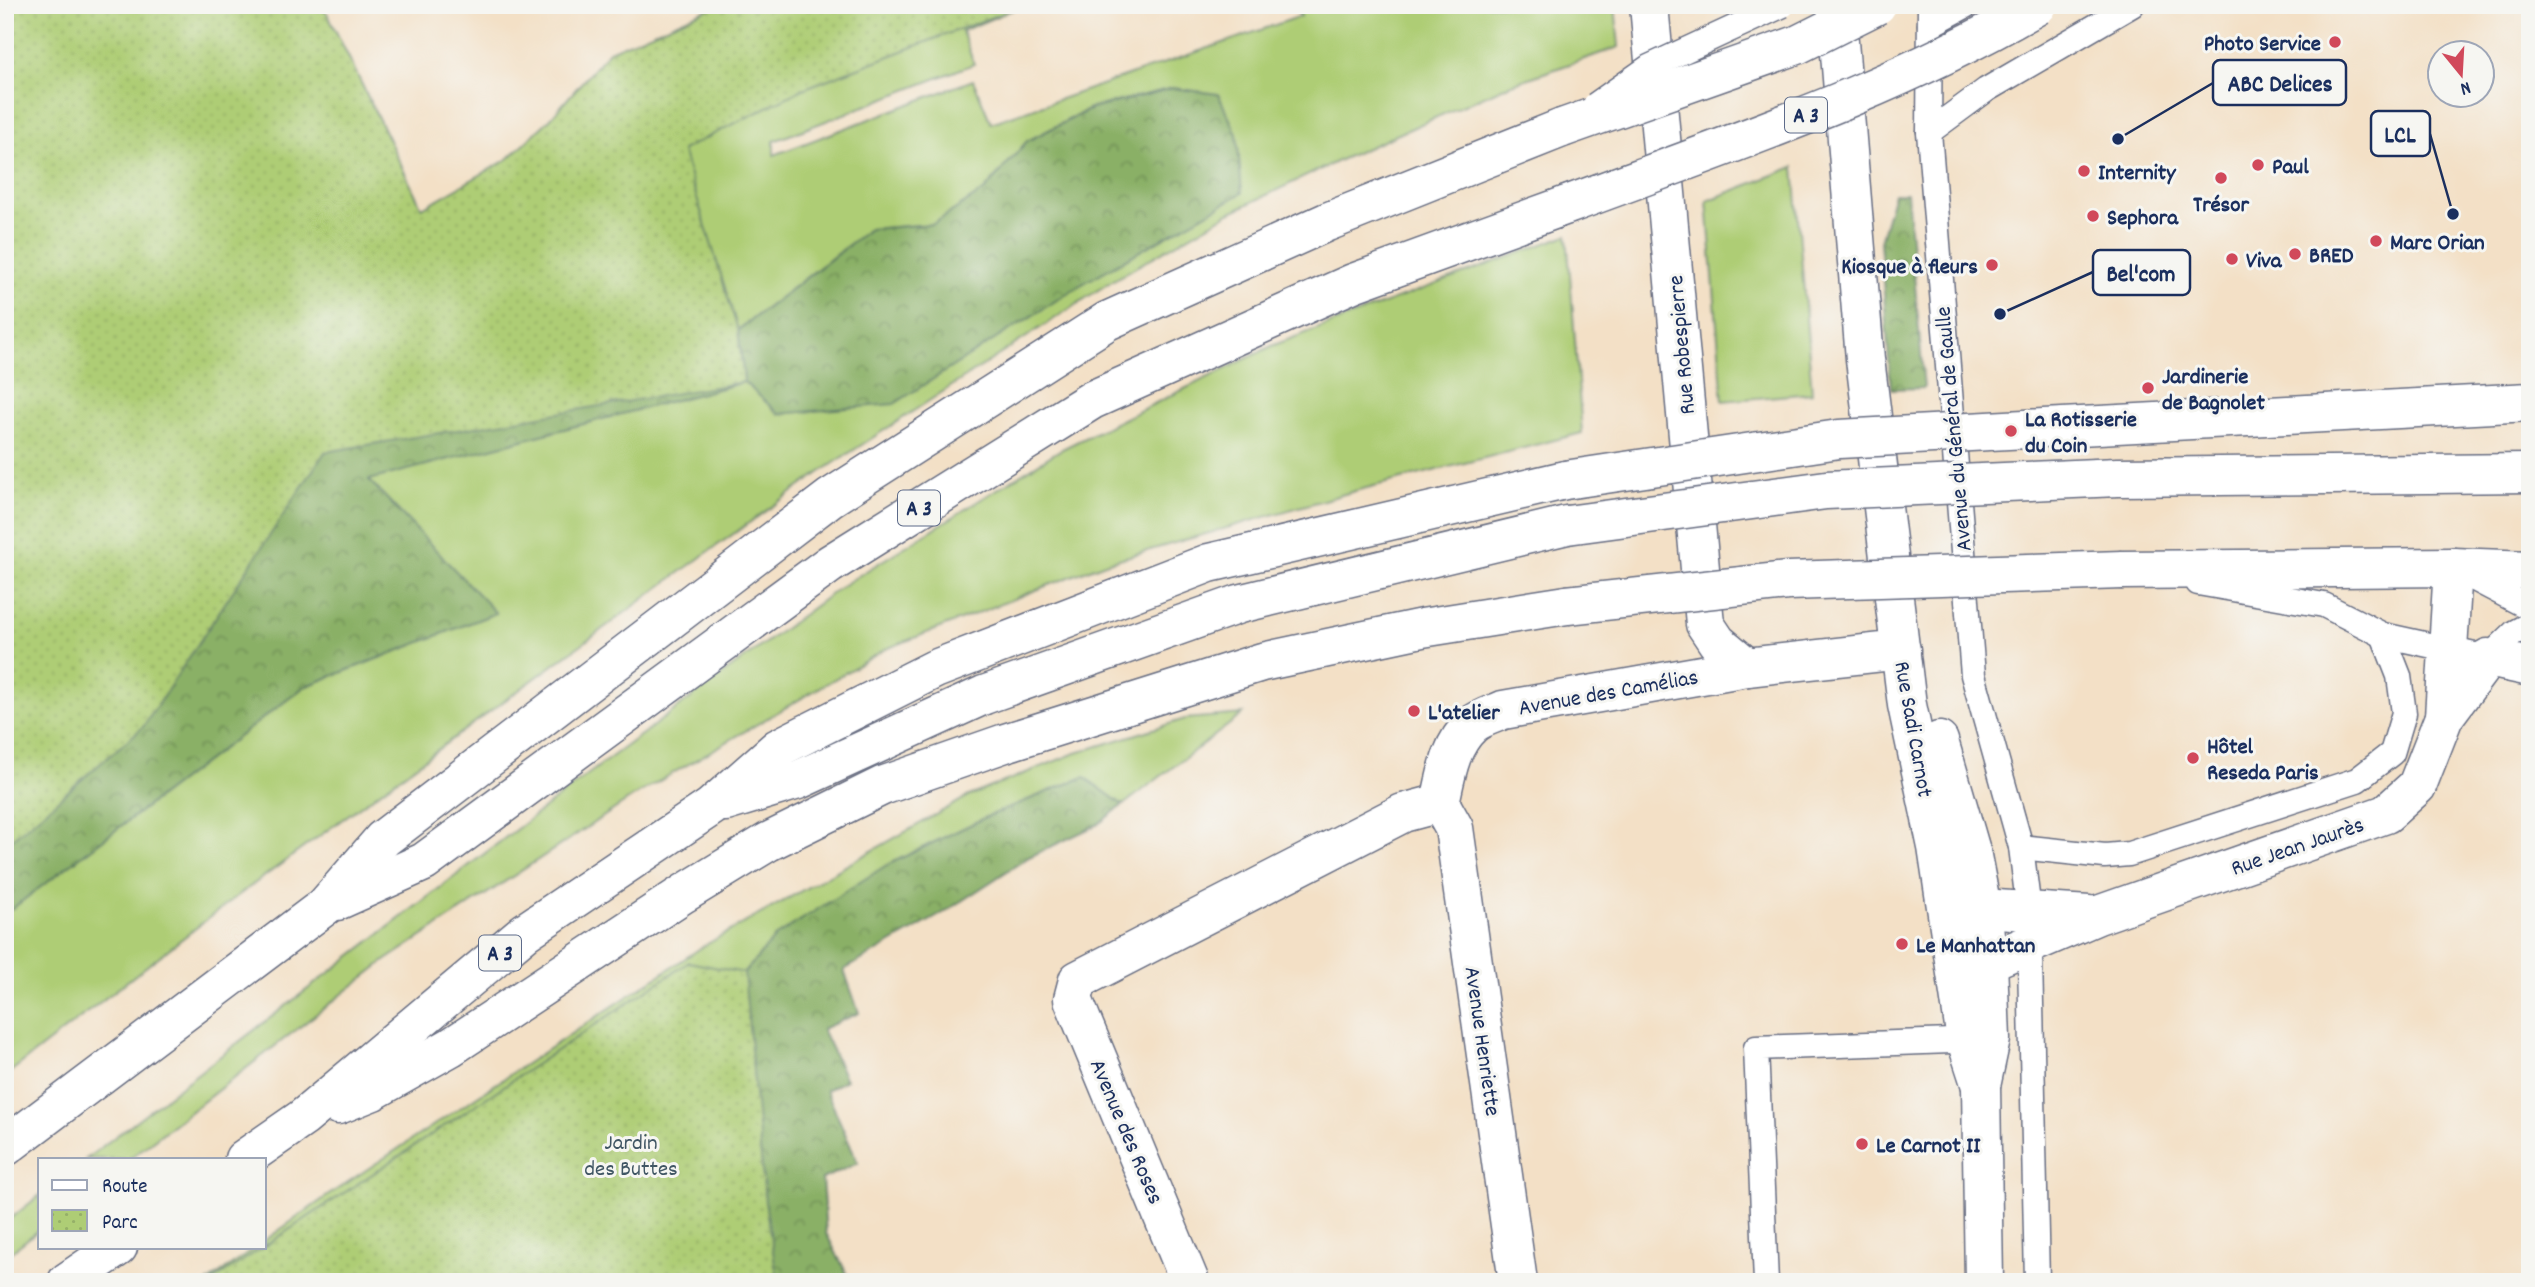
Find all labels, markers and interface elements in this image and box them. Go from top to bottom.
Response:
place label: Photo Service [2204,29,2321,62]
marker: Photo Service [2327,34,2343,50]
north arrow [2426,38,2496,108]
callout: ABC Delices [2213,60,2346,105]
text: ABC Delices [2227,69,2333,103]
text: N [2457,73,2474,101]
road number: A 3 [1785,97,1827,132]
callout: LCL [2371,111,2430,156]
text: LCL [2384,120,2416,154]
place label: Paul [2272,152,2309,185]
marker: Paul [2250,157,2266,173]
place label: Internity [2098,158,2177,191]
marker: Internity [2076,163,2092,179]
marker: Trésor [2213,170,2229,186]
place label: Trésor [2193,190,2250,223]
place label: Sephora [2107,203,2179,236]
marker: Sephora [2085,208,2101,224]
place label: Marc Orian [2390,228,2485,261]
marker: Marc Orian [2368,233,2384,249]
place label: BRED [2309,241,2354,274]
place label: Viva [2246,246,2283,279]
marker: BRED [2287,246,2303,262]
callout: Bel'com [2093,250,2190,295]
marker: Viva [2224,251,2240,267]
place label: Kiosque à fleurs [1841,252,1978,285]
marker: Kiosque à fleurs [1984,257,2000,273]
text: Bel'com [2106,259,2176,293]
street label: Rue Robespierre [1661,274,1706,416]
street label: Avenue du Général de Gaulle [1928,305,1983,553]
place label: Jardinerie de Bagnolet [2162,362,2265,421]
marker: Jardinerie de Bagnolet [2140,380,2156,396]
place label: La Rotisserie du Coin [2025,405,2137,464]
marker: La Rotisserie du Coin [2003,423,2019,439]
road number: A 3 [898,490,940,526]
street label: Rue Sadi Carnot [1883,659,1940,800]
street label: Avenue des Camélias [1516,662,1701,727]
place label: L'atelier [1428,698,1500,731]
marker: L'atelier [1406,703,1422,719]
place label: Hôtel Reseda Paris [2207,732,2319,791]
marker: Hôtel Reseda Paris [2185,750,2201,766]
street label: Rue Jean Jaurès [2227,810,2369,887]
place label: Le Manhattan [1916,931,2036,964]
road number: A 3 [479,936,521,970]
marker: Le Manhattan [1894,936,1910,952]
street label: Avenue Henriette [1454,965,1507,1118]
street label: Avenue des Roses [1079,1055,1170,1210]
park label: Jardin des Buttes [584,1128,678,1187]
place label: Le Carnot II [1876,1131,1981,1164]
marker: Le Carnot II [1854,1136,1870,1152]
legend [38,1158,266,1248]
text: Route [102,1173,148,1203]
text: Parc [102,1209,138,1239]

